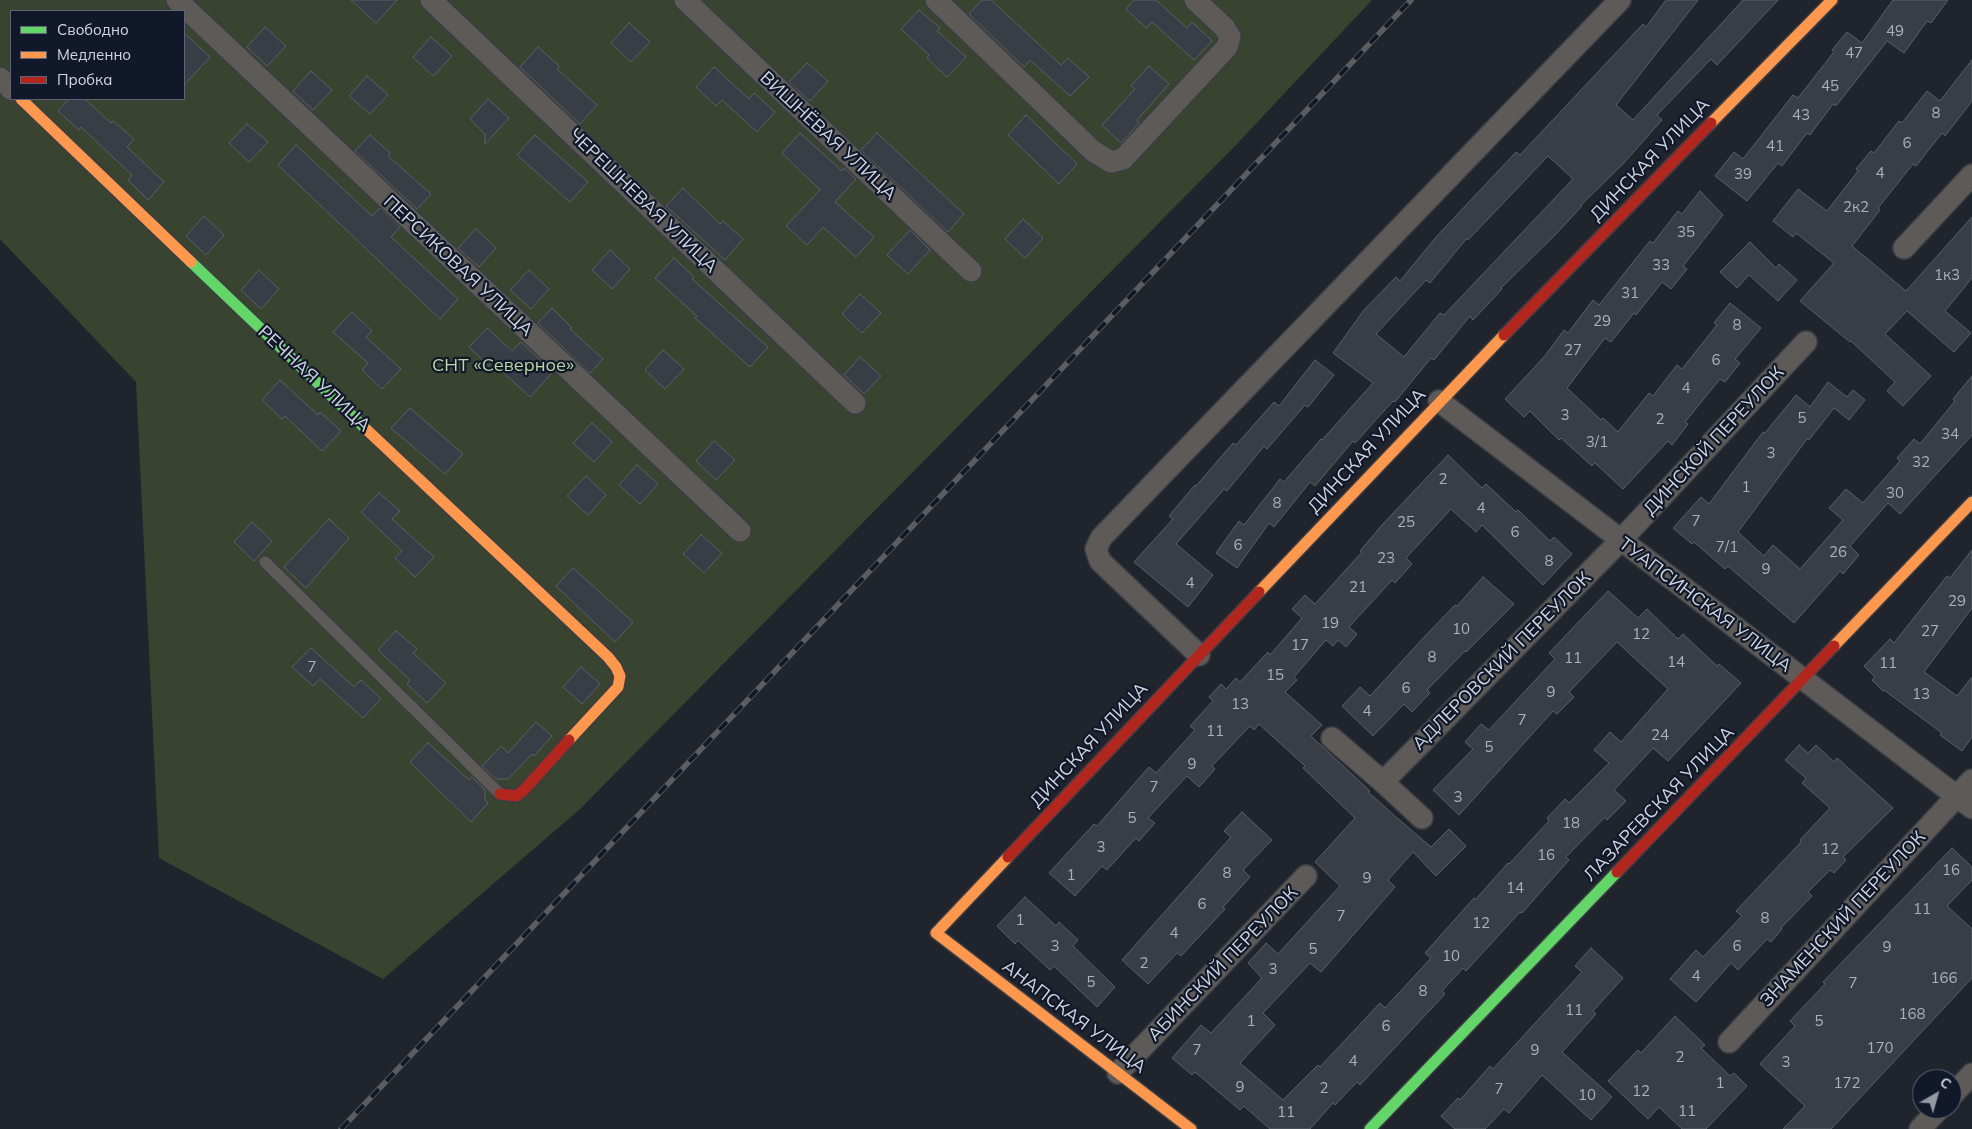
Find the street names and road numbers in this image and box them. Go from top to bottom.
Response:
street label: ВИШНЁВАЯ УЛИЦА [755,67,901,205]
street label: ДИНСКАЯ УЛИЦА [1586,94,1714,226]
street label: ЧЕРЕШНЕВАЯ УЛИЦА [564,124,722,278]
street label: ПЕРСИКОВАЯ УЛИЦА [379,191,537,341]
street label: РЕЧНАЯ УЛИЦА [253,321,375,437]
street label: ДИНСКОЙ ПЕРЕУЛОК [1639,362,1789,520]
street label: ДИНСКАЯ УЛИЦА [1304,384,1430,518]
street label: ТУАПСИНСКАЯ УЛИЦА [1615,533,1795,677]
street label: АДЛЕРОВСКИЙ ПЕРЕУЛОК [1408,567,1596,755]
street label: ДИНСКАЯ УЛИЦА [1026,678,1152,812]
street label: ЛАЗАРЕВСКАЯ УЛИЦА [1579,722,1739,886]
street label: ЗНАМЕНСКИЙ ПЕРЕУЛОК [1756,827,1930,1011]
street label: АБИНСКИЙ ПЕРЕУЛОК [1144,882,1302,1046]
street label: АНАПСКАЯ УЛИЦА [998,956,1150,1078]

